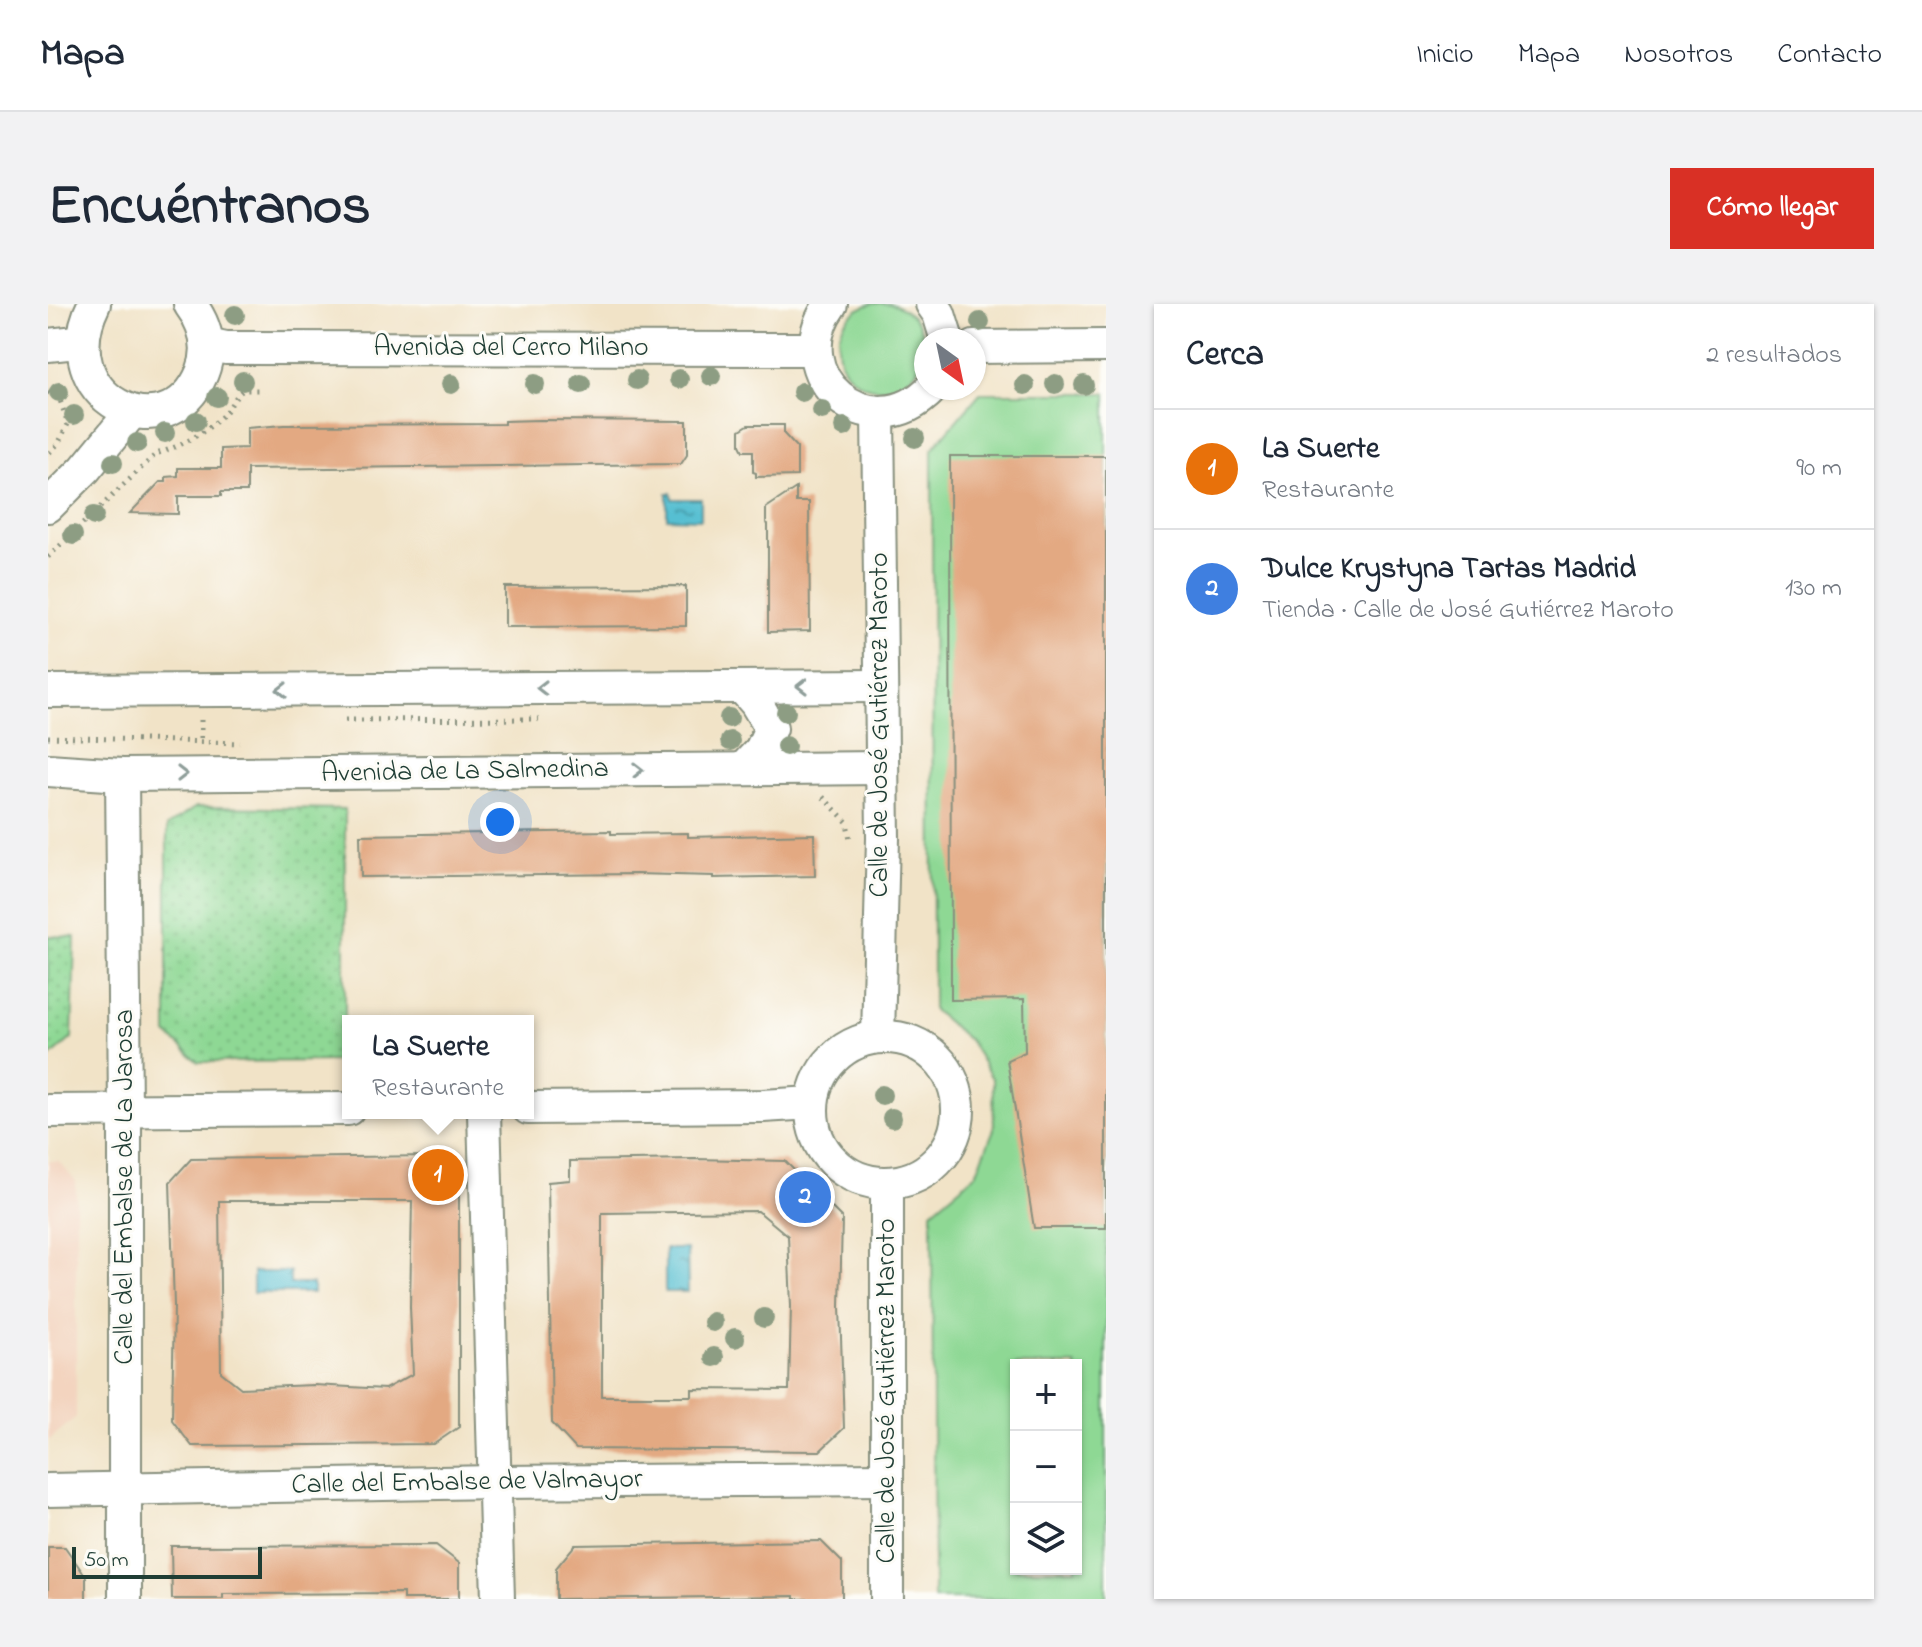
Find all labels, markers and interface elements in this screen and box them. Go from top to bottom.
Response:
text: Mapa [40,27,125,83]
text: Inicio [1416,35,1474,76]
text: Mapa [1518,35,1580,76]
text: Nosotros [1624,35,1733,76]
text: Contacto [1777,35,1882,76]
text: Encuéntranos [48,168,371,249]
button: Cómo llegar [1670,168,1874,249]
street label: Avenida del Cerro Milano [373,328,649,369]
north arrow [914,328,986,400]
text: Cerca [1186,331,1264,381]
text: 2 resultados [1706,337,1842,375]
text: La Suerte [1262,428,1379,472]
text: 1 [1208,450,1216,488]
text: 90 m [1796,450,1842,488]
text: Restaurante [1262,472,1394,510]
text: Dulce Krystyna Tartas Madrid [1262,548,1636,592]
street label: Calle de José Gutiérrez Maroto [860,552,901,898]
text: 2 [1206,570,1218,608]
text: 130 m [1785,570,1842,608]
text: Tienda · Calle de José Gutiérrez Maroto [1262,592,1674,630]
one-way arrow [795,678,808,695]
one-way arrow [535,679,548,697]
one-way arrow [275,681,288,698]
street label: Avenida de La Salmedina [321,749,609,795]
one-way arrow [632,761,645,779]
one-way arrow [176,765,189,783]
your location [480,802,520,842]
street label: Calle del Embalse de La Jarosa [105,1009,146,1365]
popup [342,1015,534,1119]
text: La Suerte [372,1026,489,1070]
text: Restaurante [372,1070,504,1108]
pin: 1 [412,1145,464,1205]
pin: 2 [779,1167,831,1227]
street label: Calle de José Gutiérrez Maroto [867,1218,908,1564]
map controls [1010,1359,1082,1575]
button: + [1010,1359,1082,1431]
button: − [1010,1431,1082,1503]
street label: Calle del Embalse de Valmayor [291,1459,643,1507]
button: layers [1010,1503,1082,1575]
scale bar [72,1543,262,1579]
text: 50 m [84,1545,129,1577]

